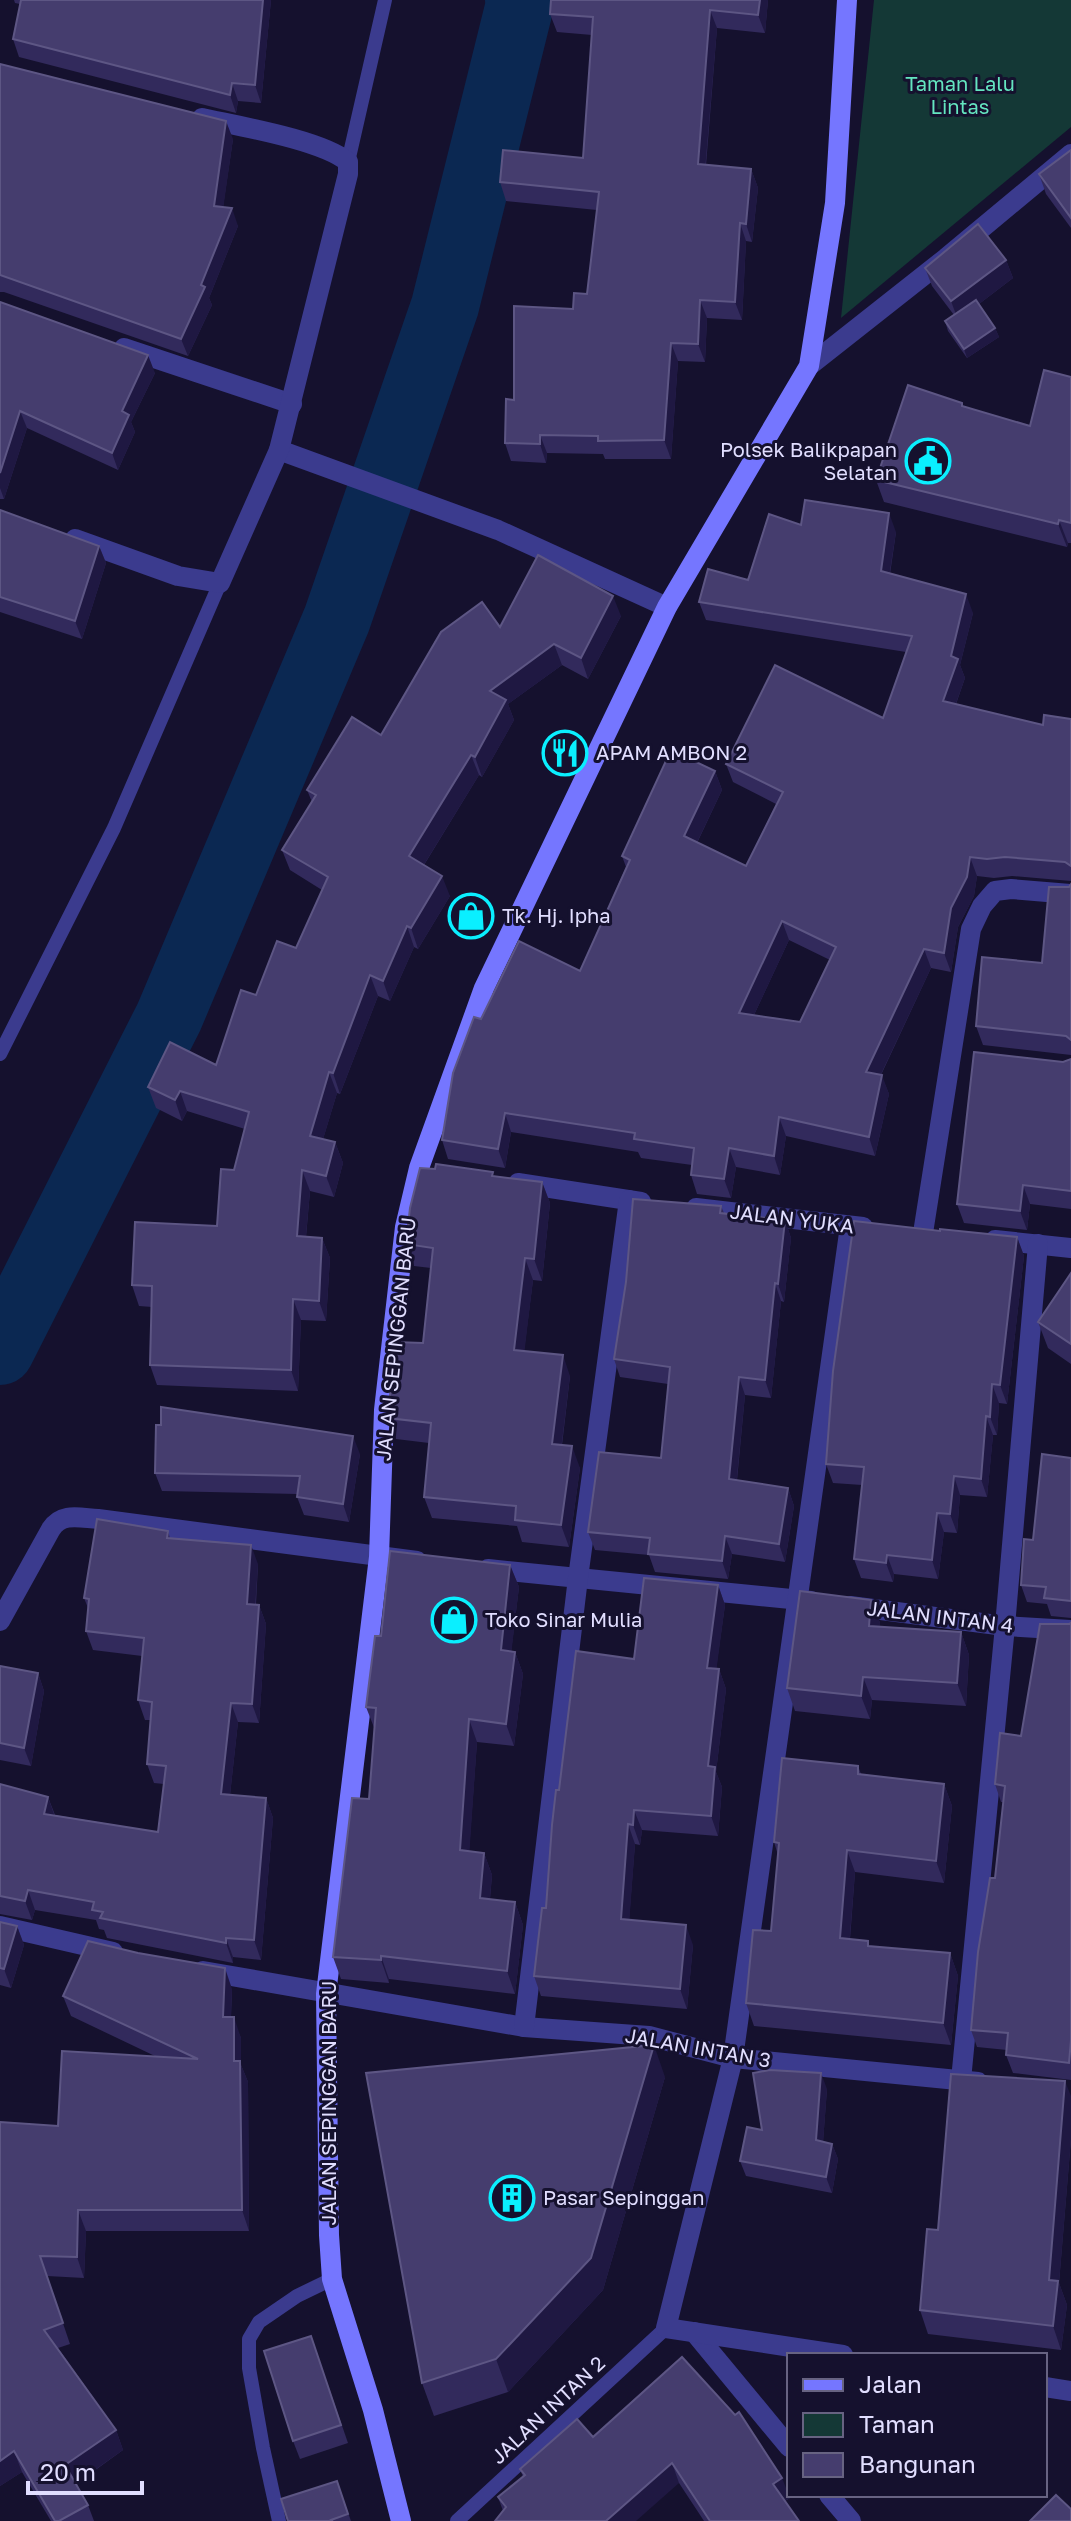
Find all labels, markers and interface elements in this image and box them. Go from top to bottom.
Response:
park label: Taman Lalu Lintas [905,71,1015,118]
place label: Polsek Balikpapan Selatan [720,437,897,484]
public building icon: Polsek Balikpapan Selatan [904,437,952,485]
restaurant icon: APAM AMBON 2 [541,729,589,777]
place label: APAM AMBON 2 [596,740,747,764]
shop icon: Tk. Hj. Ipha [447,892,495,940]
place label: Tk. Hj. Ipha [502,903,611,927]
street label: JALAN YUKA [729,1199,855,1238]
street label: JALAN SEPINGGAN BARU [370,1216,420,1462]
street label: JALAN INTAN 4 [865,1595,1015,1637]
shop icon: Toko Sinar Mulia [430,1596,478,1644]
place label: Toko Sinar Mulia [485,1607,642,1631]
street label: JALAN SEPINGGAN BARU [316,1981,340,2225]
street label: JALAN INTAN 3 [624,2022,773,2072]
building icon: Pasar Sepinggan [488,2174,536,2222]
place label: Pasar Sepinggan [543,2185,704,2209]
street label: JALAN INTAN 2 [485,2350,609,2468]
legend [787,2353,1047,2497]
text: Jalan [859,2369,922,2398]
text: Taman [859,2409,935,2438]
scale bar [28,2445,142,2495]
text: Bangunan [859,2449,976,2478]
text: 20 m [40,2457,96,2486]

